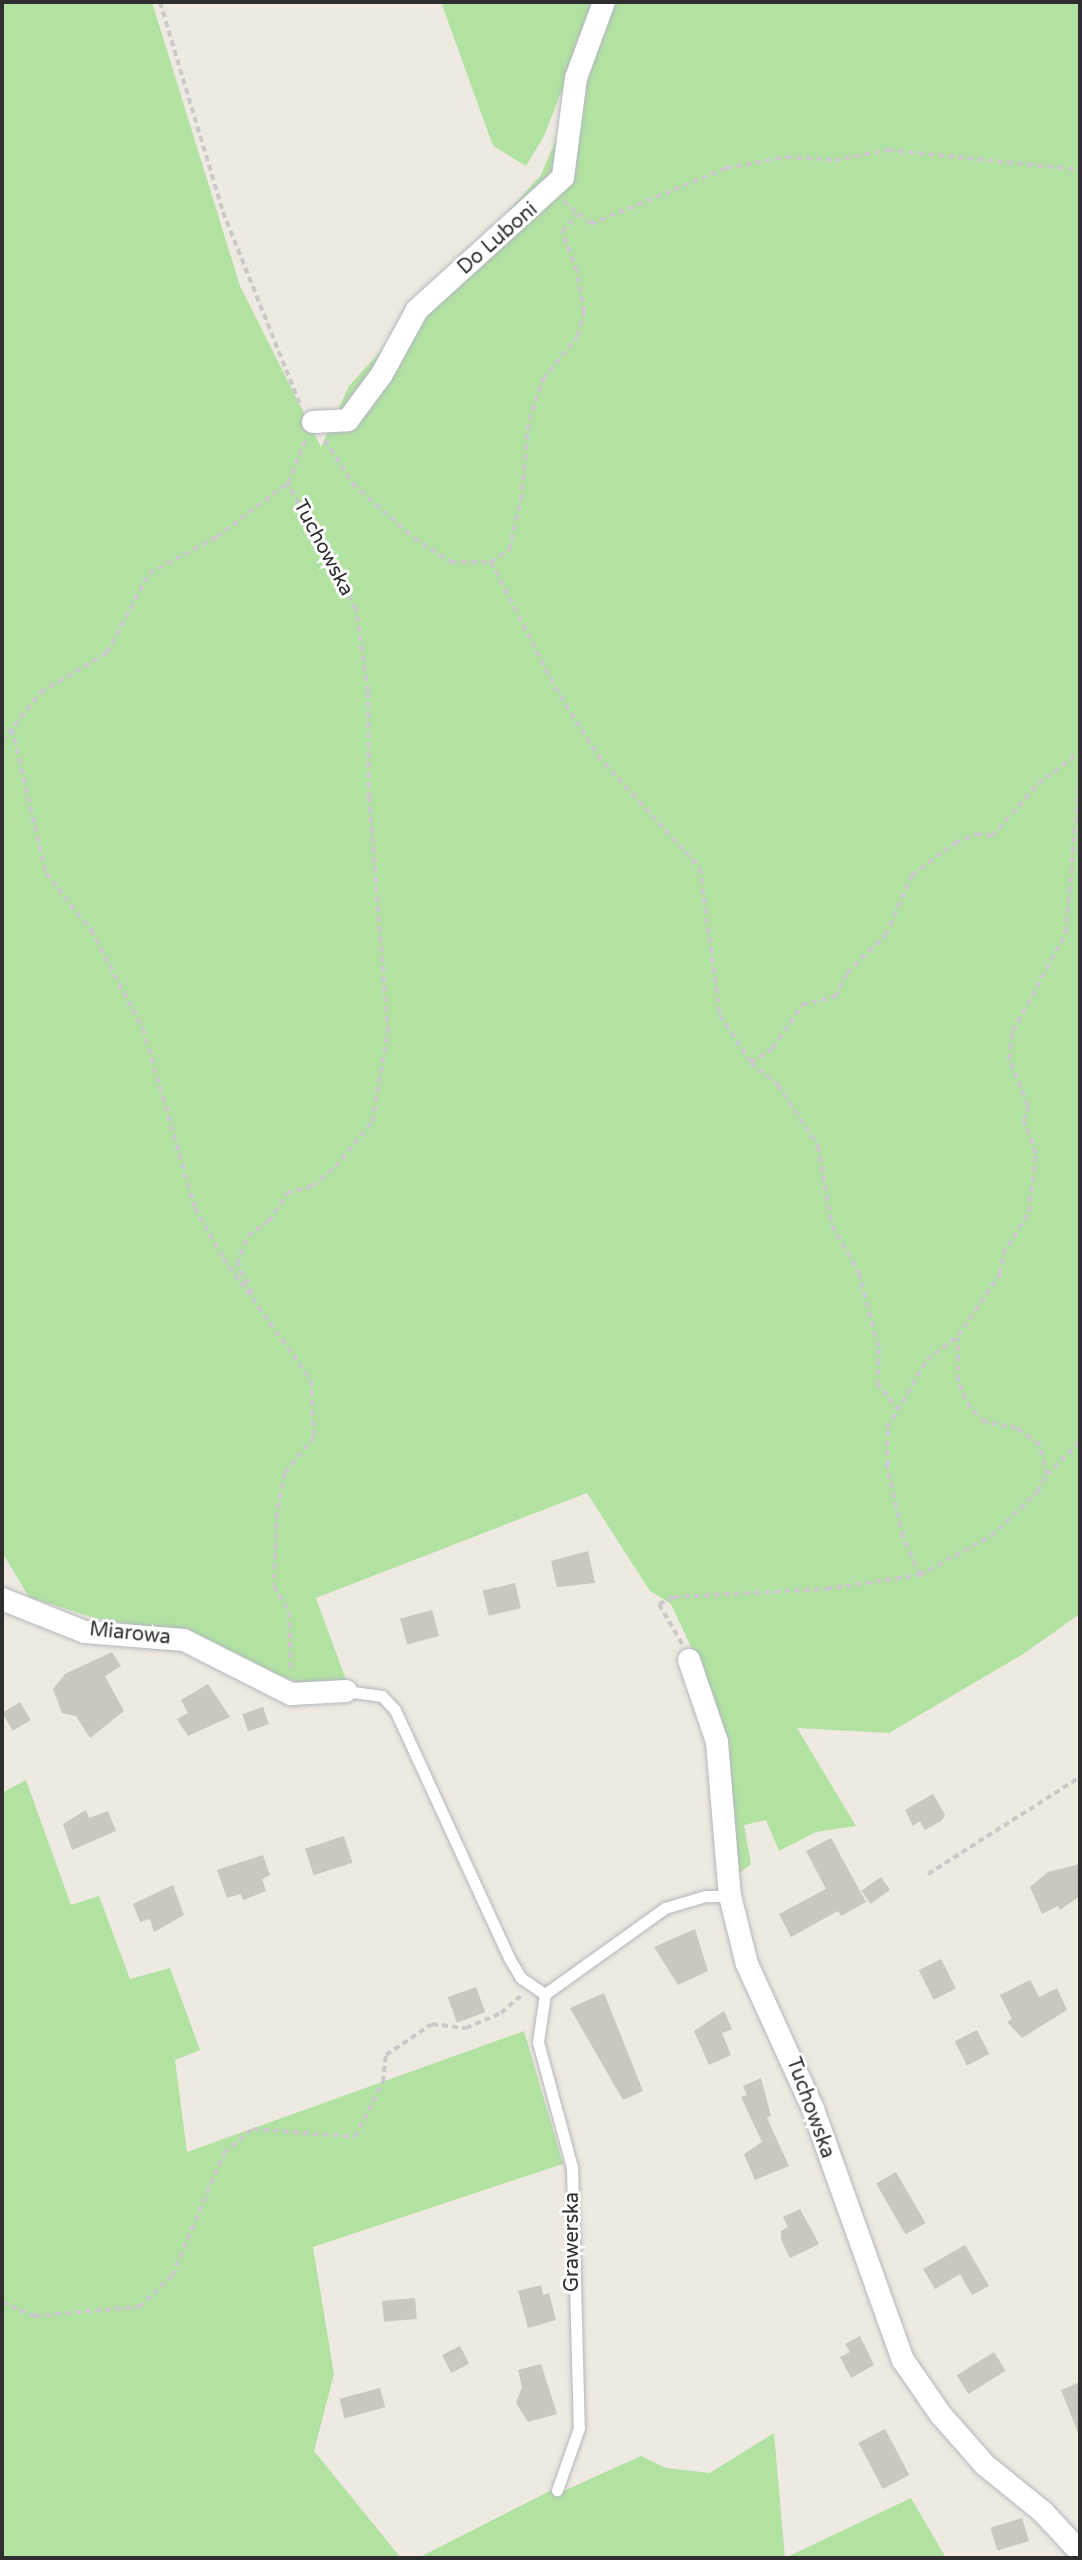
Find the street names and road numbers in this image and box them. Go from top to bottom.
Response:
street label: Do Luboni [453,198,543,280]
street label: Tuchowska [288,496,358,600]
street label: Miarowa [88,1618,172,1650]
street label: Tuchowska [781,2054,839,2162]
street label: Grawerska [560,2192,584,2292]

